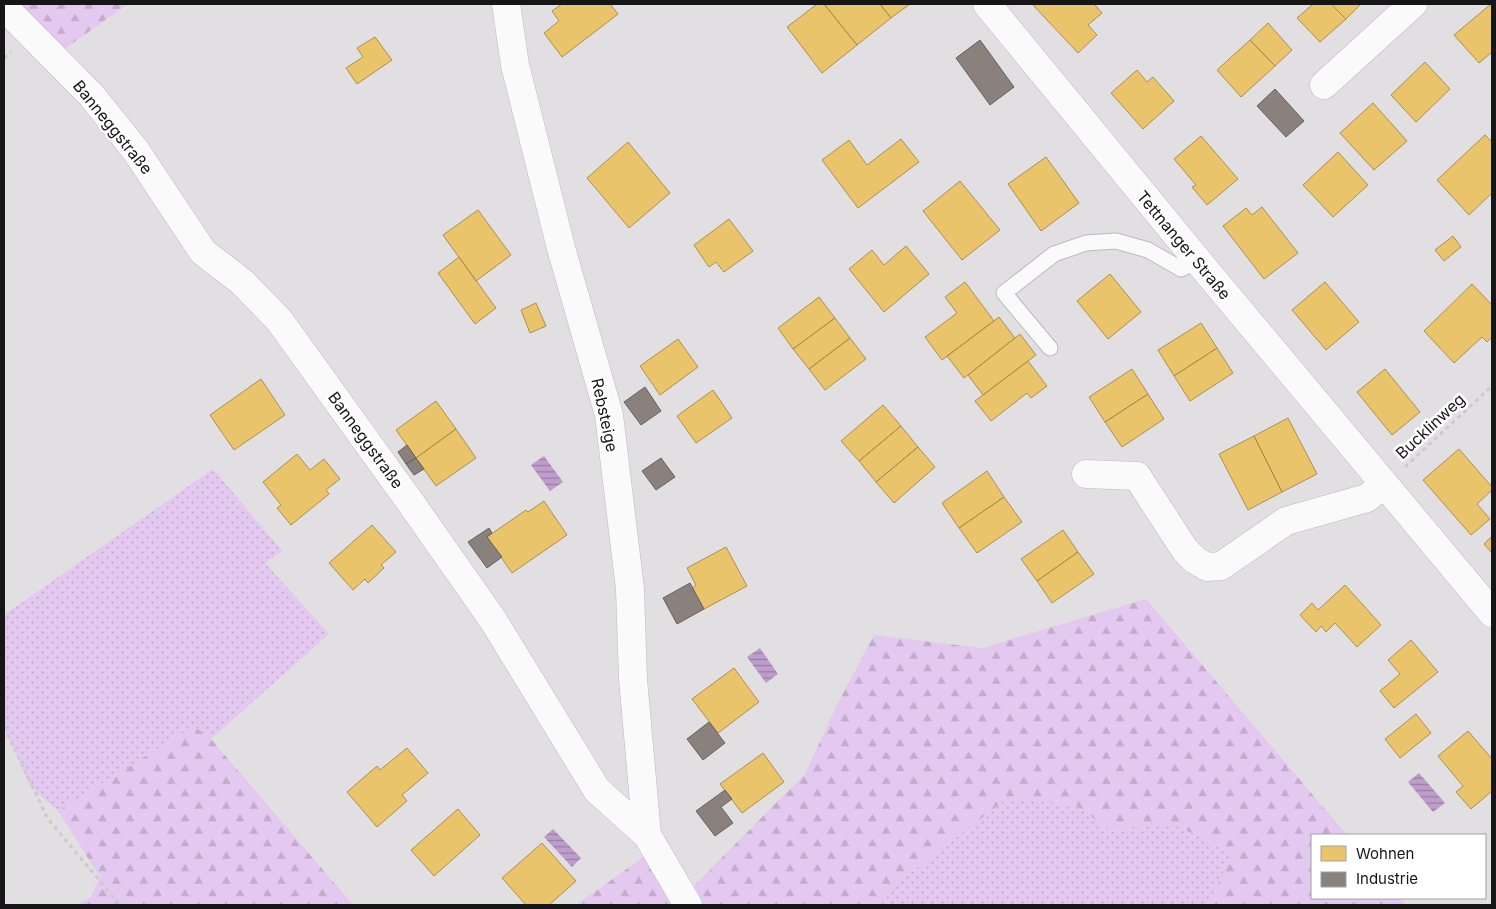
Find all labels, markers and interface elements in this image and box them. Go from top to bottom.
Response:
street label: Banneggstraße [69,76,157,178]
street label: Tettnanger Straße [1133,187,1235,303]
street label: Rebsteige [587,376,623,454]
street label: Banneggstraße [324,388,408,492]
street label: Bucklinweg [1391,389,1469,463]
legend [1311,834,1486,899]
text: Wohnen [1356,844,1414,863]
text: Industrie [1356,869,1418,888]

